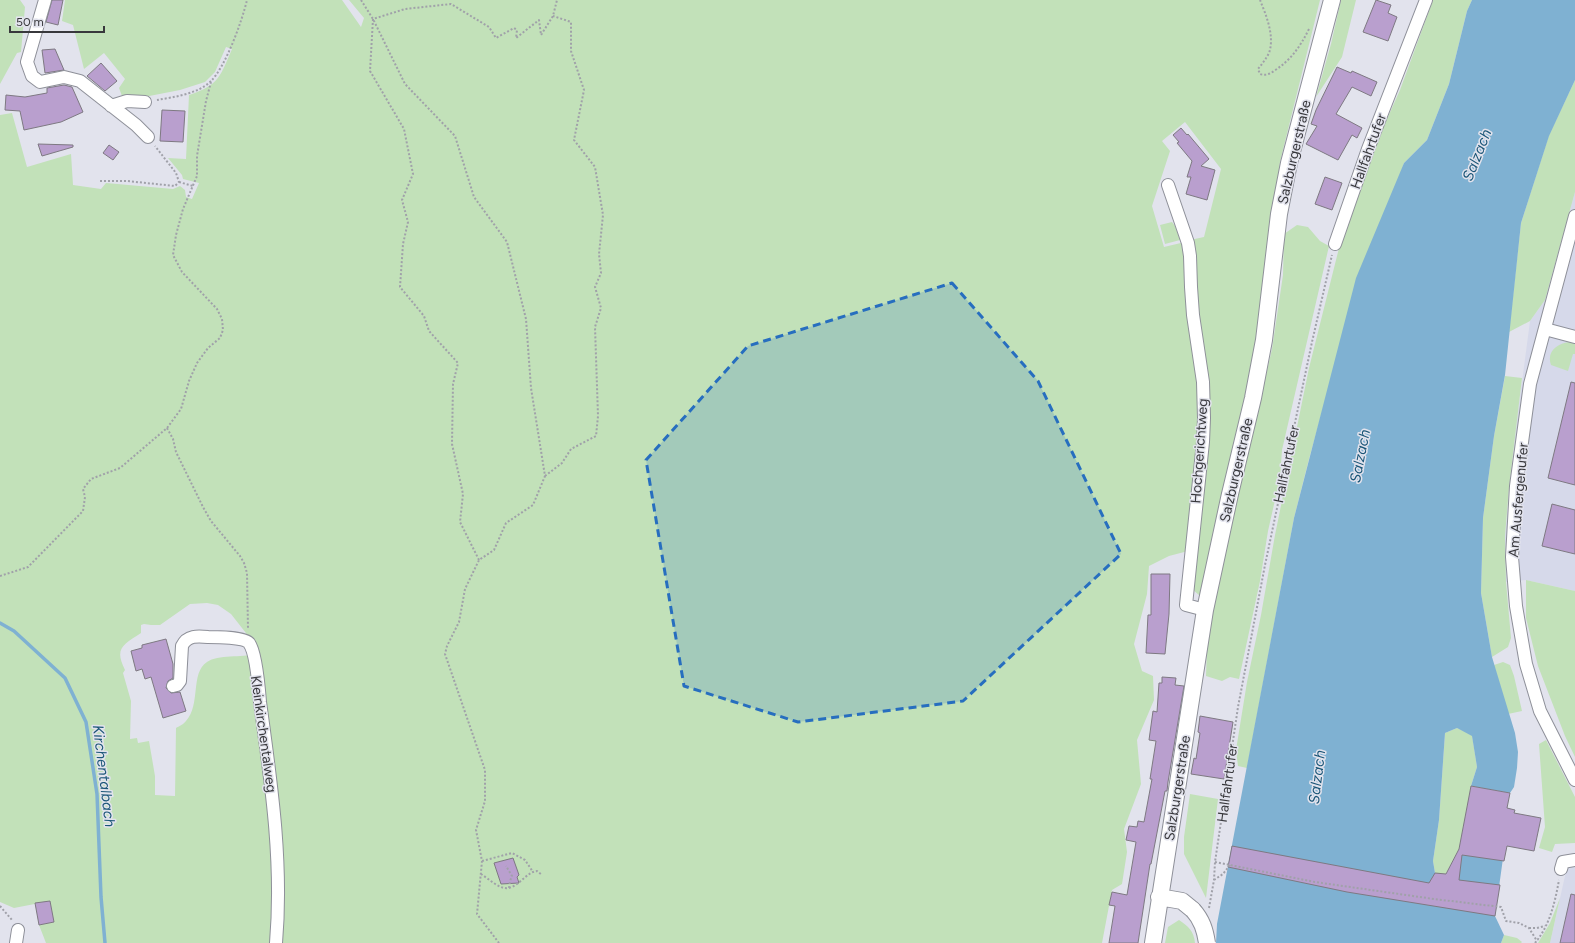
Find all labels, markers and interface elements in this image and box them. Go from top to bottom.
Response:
scale bar [10,8,104,34]
text: 50 m [16,15,44,29]
street label: Salzburgerstraße [1274,98,1315,206]
street label: Hallfahrtufer [1347,111,1390,191]
water label: Salzach [1459,127,1495,183]
street label: Hochgerichtweg [1187,398,1212,504]
street label: Salzburgerstraße [1216,416,1257,524]
street label: Hallfahrtufer [1270,423,1303,505]
water label: Salzach [1346,428,1374,484]
street label: Am Ausfergenufer [1505,442,1532,558]
street label: Kleinkirchentalweg [247,674,280,794]
water label: Kirchentalbach [89,724,119,828]
street label: Salzburgerstraße [1161,734,1194,842]
street label: Hallfahrtufer [1214,742,1241,823]
water label: Salzach [1305,749,1329,805]

